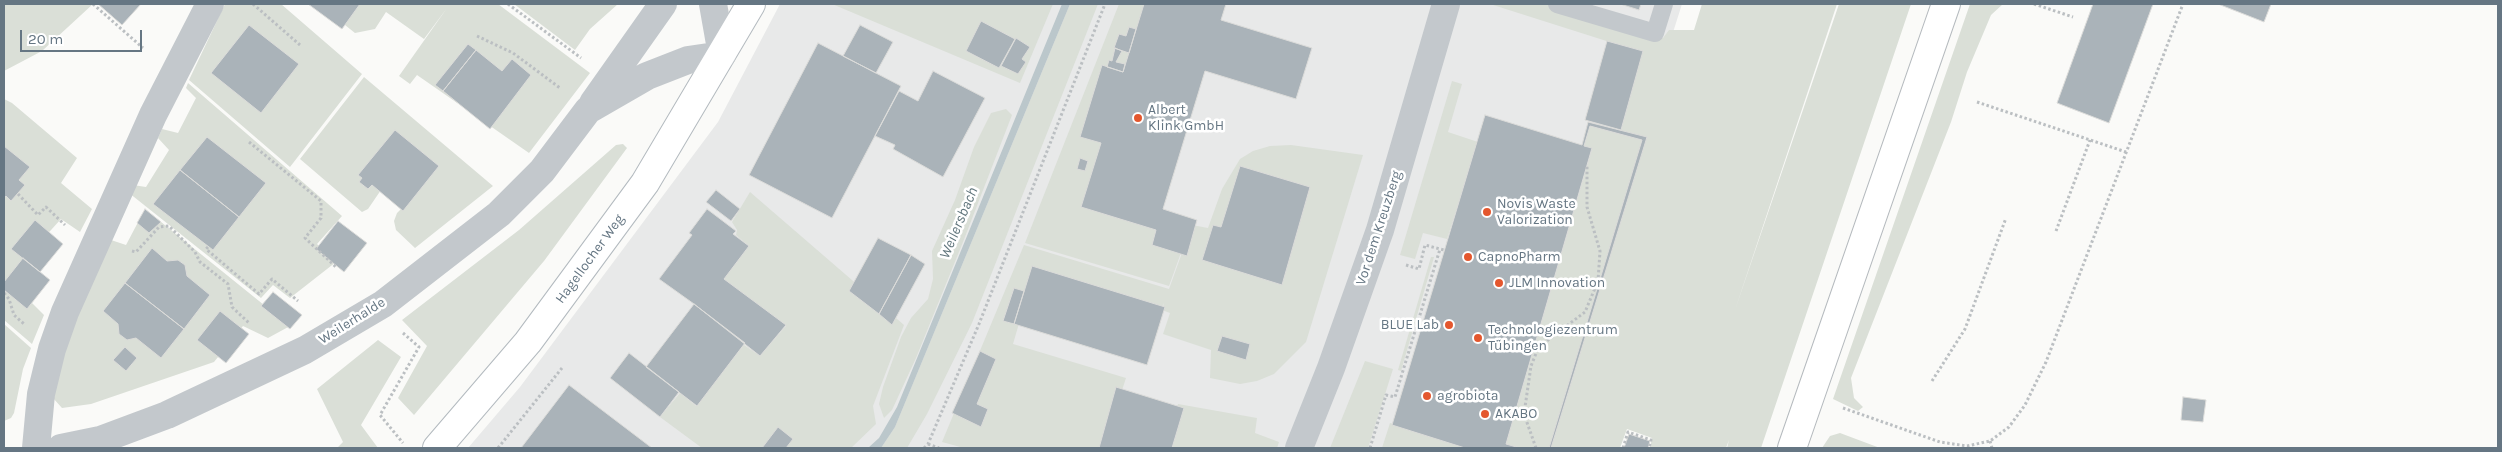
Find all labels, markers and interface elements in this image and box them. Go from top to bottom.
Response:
scale bar [22,20,145,52]
text: 20 m [28,30,63,48]
place label: Albert Klink GmbH [1148,102,1224,134]
marker: Albert Klink GmbH [1132,112,1144,124]
street label: Vor dem Kreuzberg [1353,169,1405,287]
water label: Weilersbach [936,184,982,262]
place label: Novis Waste Valorization [1497,196,1576,228]
marker: Novis Waste Valorization [1481,206,1493,218]
street label: Hagellocher Weg [552,211,628,307]
place label: CapnoPharm [1478,249,1561,265]
marker: CapnoPharm [1462,251,1474,263]
place label: JLM Innovation [1509,275,1605,291]
marker: JLM Innovation [1493,277,1505,289]
street label: Weilerhalde [316,294,388,348]
place label: BLUE Lab [1381,317,1439,333]
marker: BLUE Lab [1443,319,1455,331]
place label: Technologiezentrum Tübingen [1488,322,1618,354]
marker: Technologiezentrum Tübingen [1472,332,1484,344]
place label: agrobiota [1437,388,1498,404]
marker: agrobiota [1421,390,1433,402]
place label: AKABO [1495,406,1537,422]
marker: AKABO [1479,408,1491,420]

